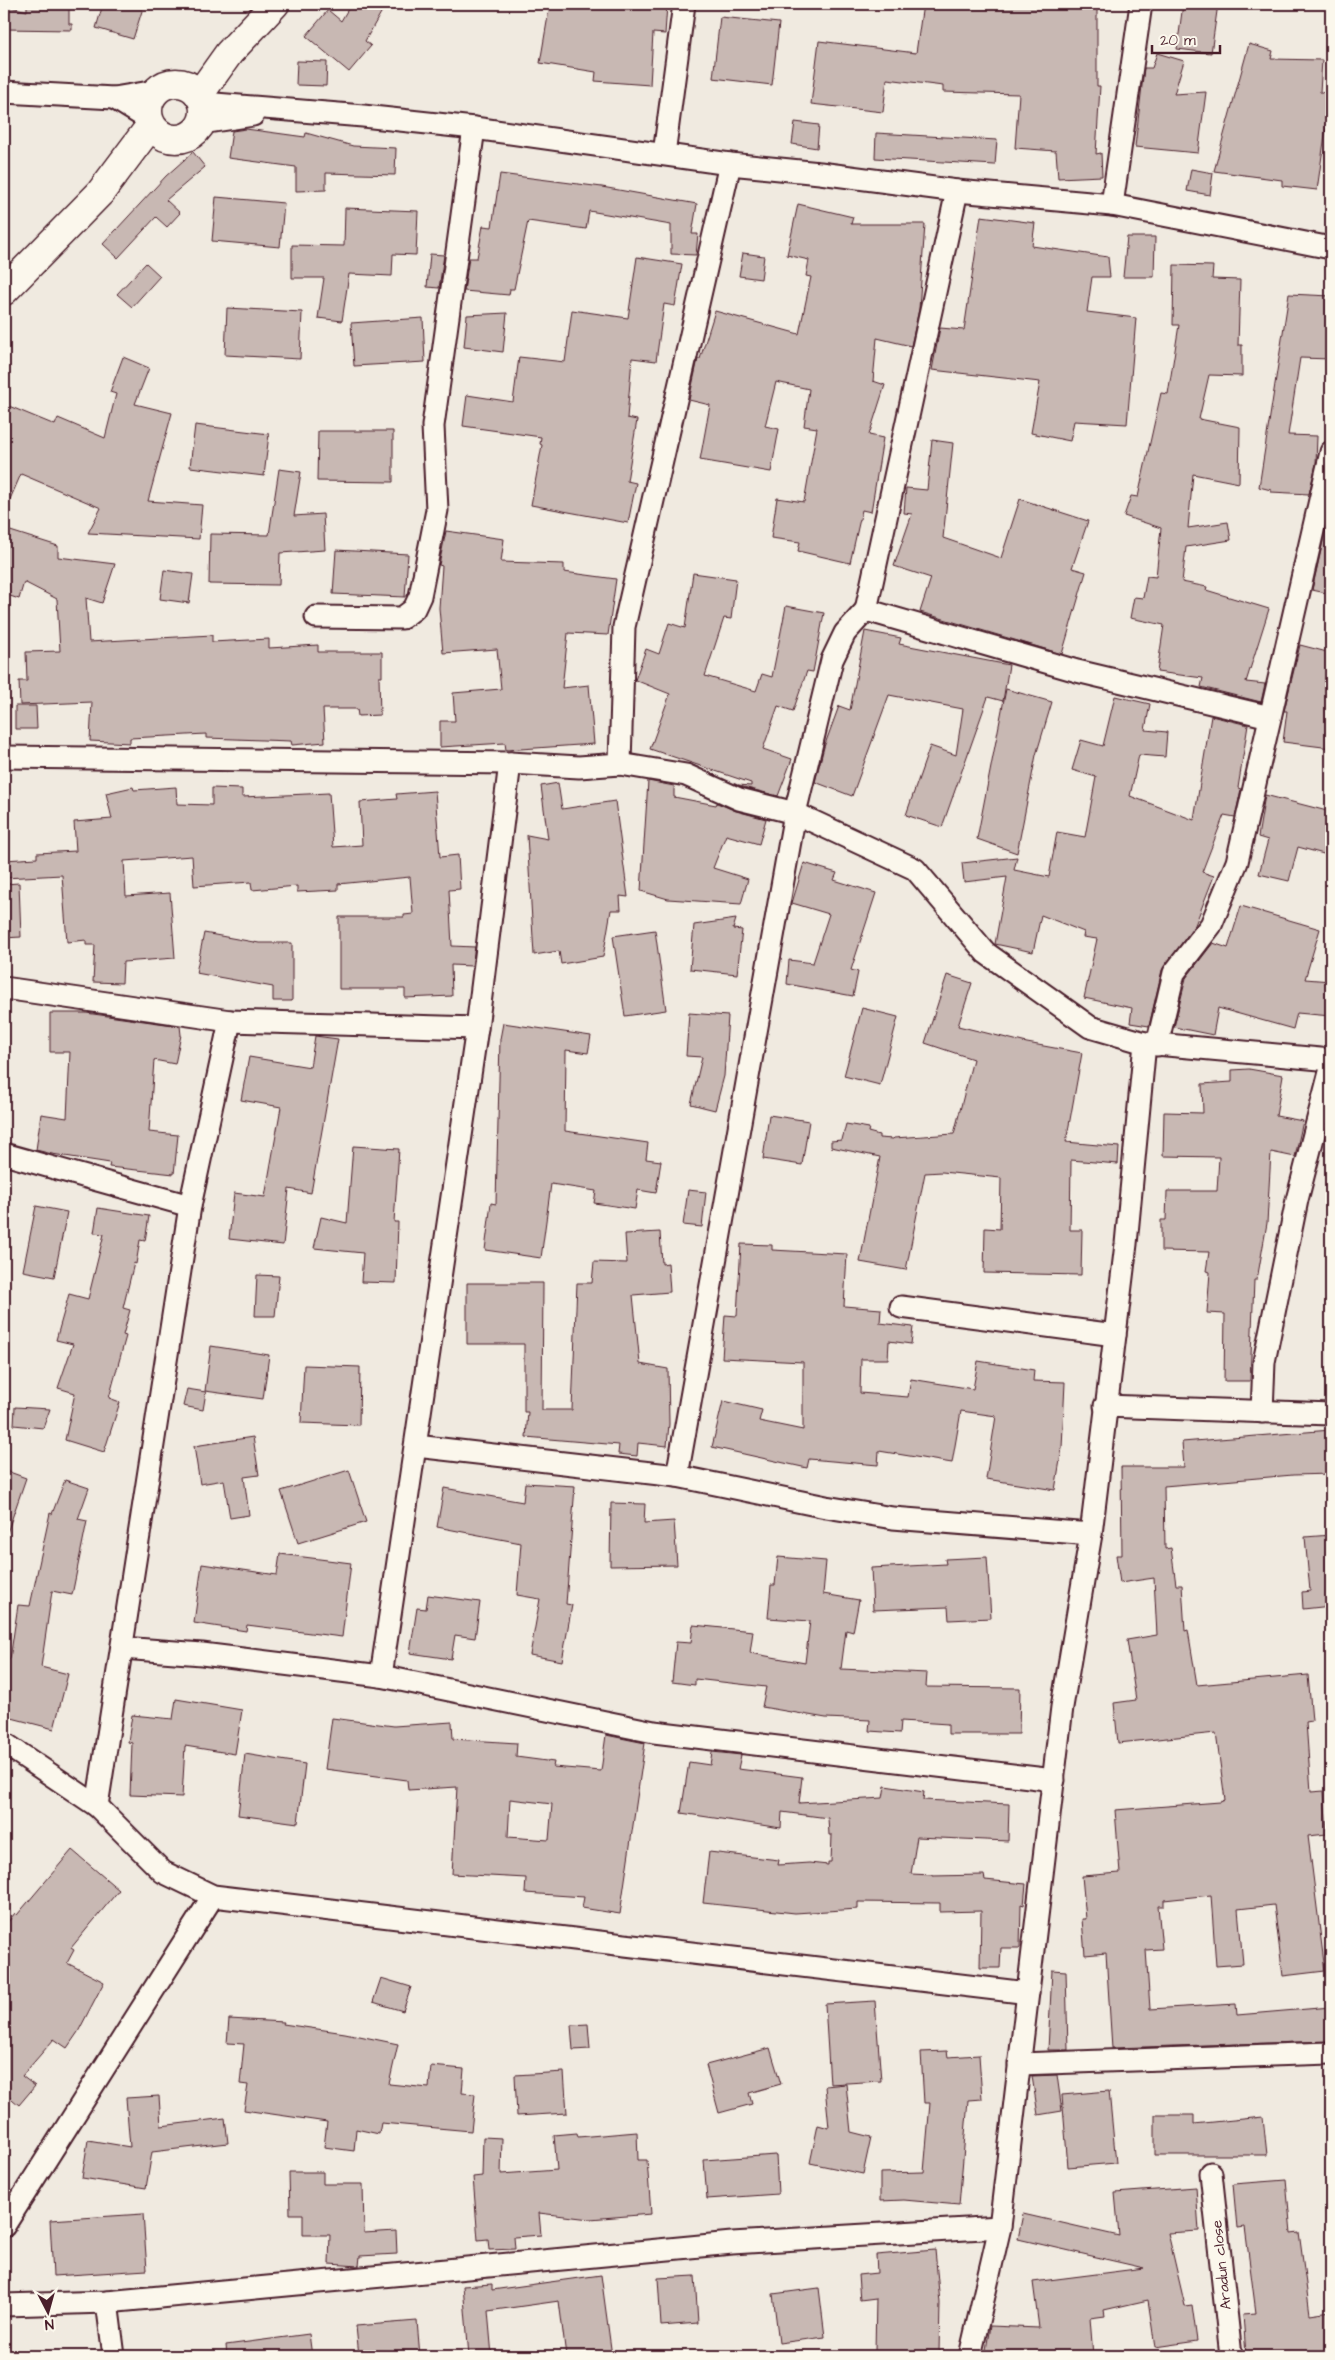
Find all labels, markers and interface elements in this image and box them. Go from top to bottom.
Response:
scale bar [1152,22,1220,54]
text: 20 m [1160,30,1196,51]
street label: Aradun close [1206,2219,1237,2311]
north arrow [22,2288,72,2338]
text: N [44,2314,55,2334]

